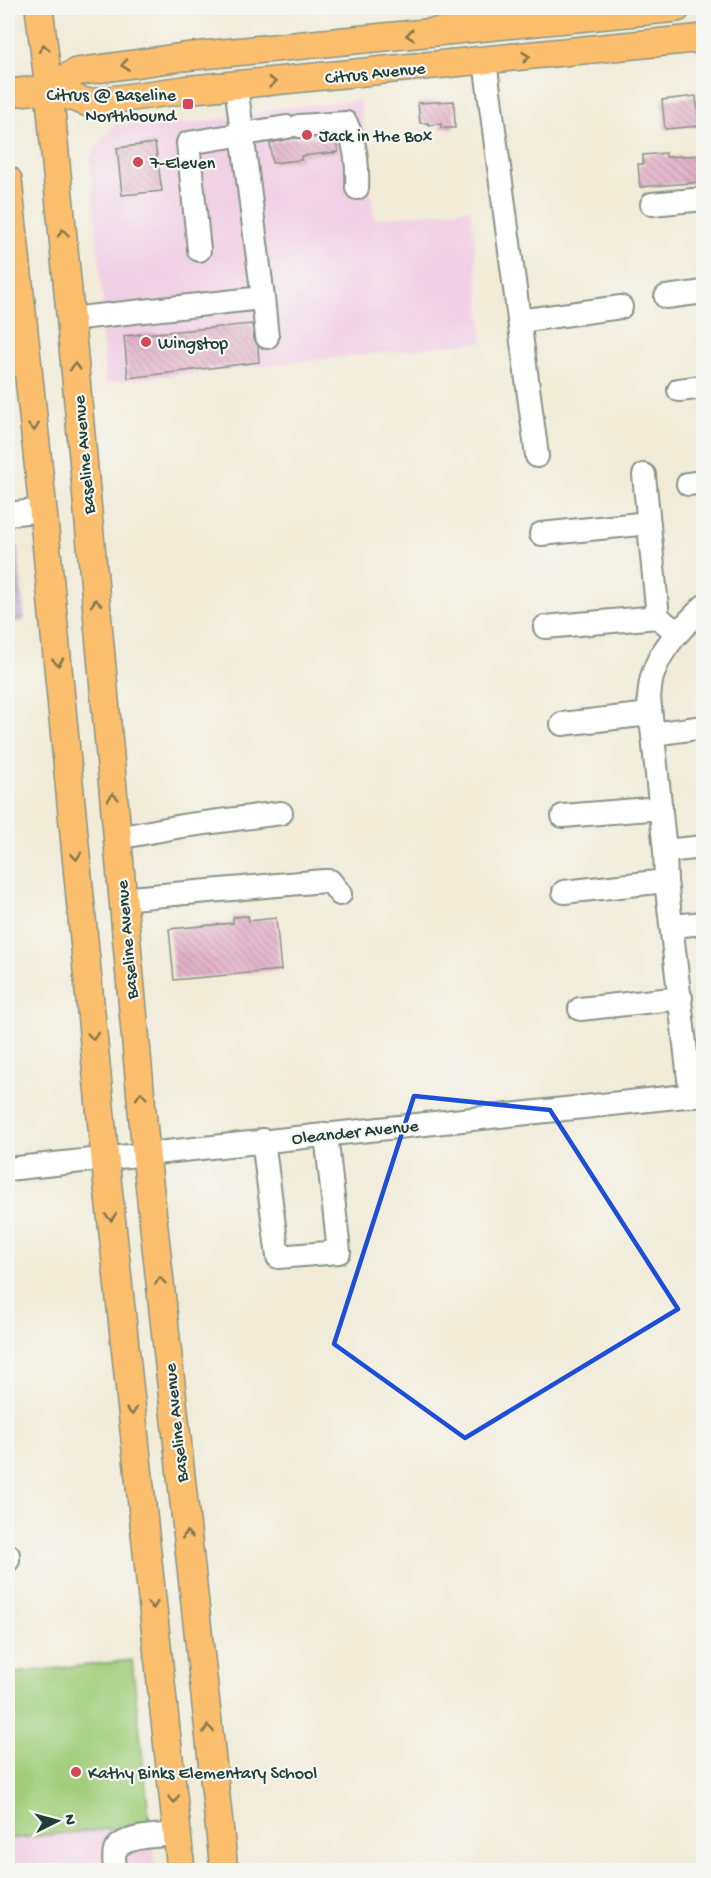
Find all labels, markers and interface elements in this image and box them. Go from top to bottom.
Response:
one-way arrow [405,28,414,41]
one-way arrow [38,44,51,53]
one-way arrow [521,51,530,63]
one-way arrow [120,58,130,71]
street label: Citrus Avenue [324,59,427,90]
one-way arrow [267,76,276,89]
place label: Citrus @ Baseline Northbound [46,86,177,128]
marker: Citrus @ Baseline Northbound [181,97,195,111]
place label: Jack in the Box [319,127,433,148]
marker: Jack in the Box [300,128,314,142]
place label: 7-Eleven [149,154,216,175]
marker: 7-Eleven [131,155,145,169]
one-way arrow [57,228,70,237]
place label: Wingstop [158,334,228,355]
marker: Wingstop [139,335,153,349]
one-way arrow [69,362,82,371]
street label: Baseline Avenue [70,394,101,516]
one-way arrow [27,422,40,431]
one-way arrow [90,598,103,607]
one-way arrow [51,658,64,667]
one-way arrow [107,792,120,801]
one-way arrow [69,852,82,861]
street label: Baseline Avenue [113,879,144,1001]
one-way arrow [86,1031,99,1040]
one-way arrow [135,1091,148,1100]
street label: Oleander Avenue [291,1116,420,1151]
one-way arrow [104,1212,117,1221]
one-way arrow [154,1276,167,1285]
street label: Baseline Avenue [161,1362,194,1484]
one-way arrow [125,1406,138,1415]
one-way arrow [181,1530,194,1540]
one-way arrow [146,1600,159,1609]
one-way arrow [202,1724,215,1733]
place label: Kathy Binks Elementary School [88,1764,317,1785]
marker: Kathy Binks Elementary School [69,1765,83,1779]
north arrow [27,1791,87,1851]
one-way arrow [167,1794,179,1803]
text: N [58,1814,78,1827]

